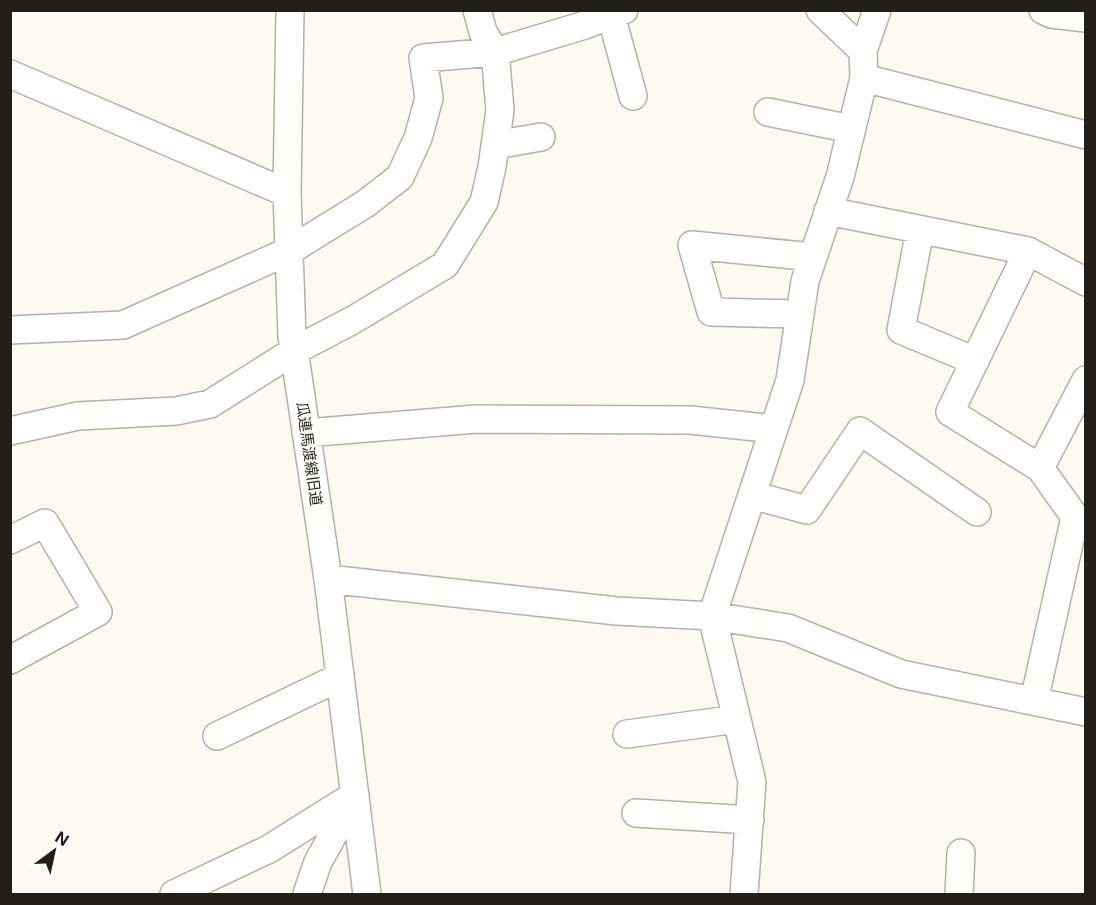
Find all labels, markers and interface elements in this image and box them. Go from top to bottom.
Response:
street label: 瓜連馬渡線旧道 [293,401,326,507]
north arrow [24,821,84,881]
text: N [52,827,73,850]

